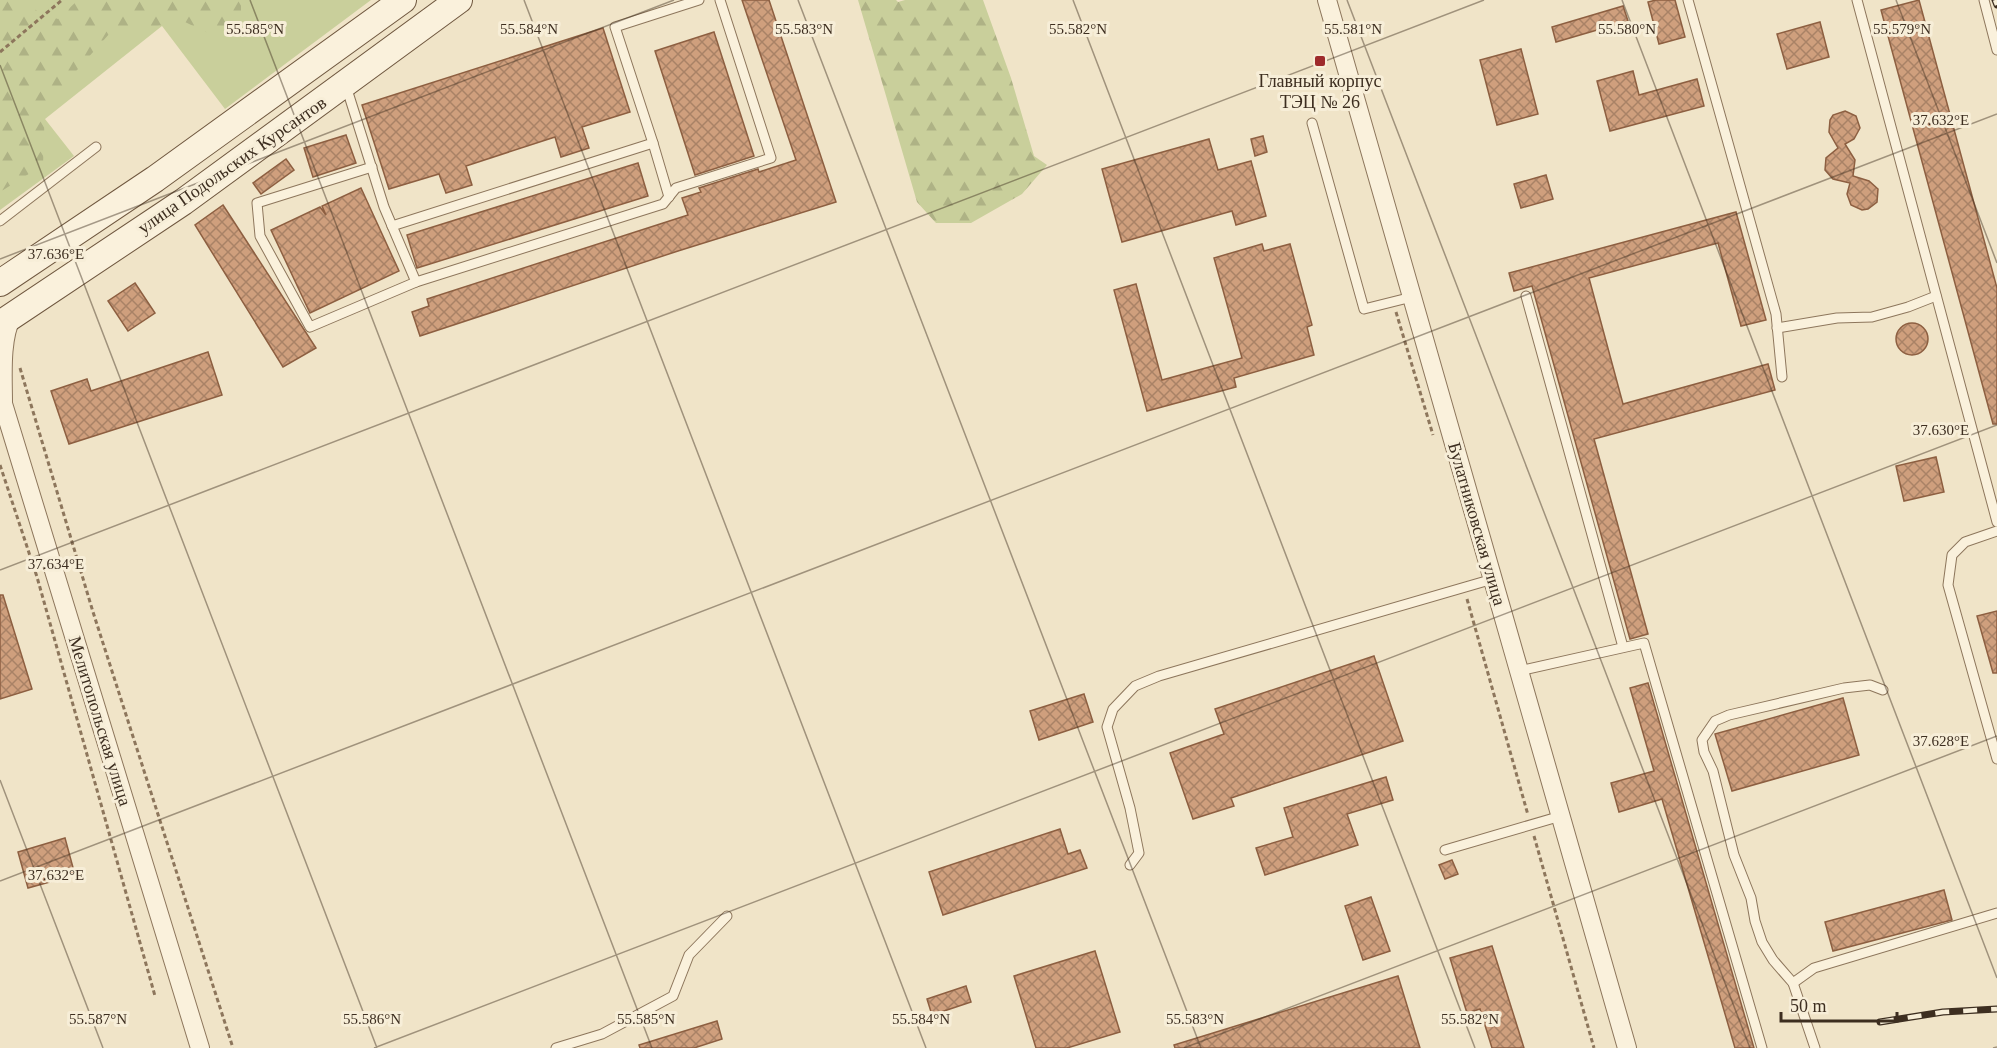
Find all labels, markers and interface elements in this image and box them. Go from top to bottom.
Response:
text: 55.585°N [226,21,284,37]
text: 55.584°N [500,21,558,37]
text: 55.583°N [775,21,833,37]
text: 55.582°N [1049,21,1107,37]
text: 55.581°N [1324,21,1382,37]
text: 55.580°N [1598,21,1656,37]
text: 55.579°N [1873,21,1931,37]
marker: Главный корпус ТЭЦ № 26 [1313,54,1327,68]
place label: Главный корпус ТЭЦ № 26 [1259,71,1381,112]
street label: улица Подольских Курсантов [134,92,330,238]
text: 37.632°E [1913,112,1969,128]
text: 37.636°E [28,246,84,262]
text: 37.630°E [1913,422,1969,438]
street label: Булатниковская улица [1444,440,1510,608]
text: 37.634°E [28,556,84,572]
street label: Мелитопольская улица [65,634,135,808]
text: 37.628°E [1913,733,1969,749]
text: 37.632°E [28,867,84,883]
scale bar [1781,985,1896,1023]
text: 50 m [1790,996,1827,1016]
text: 55.587°N [69,1011,127,1027]
text: 55.586°N [343,1011,401,1027]
text: 55.585°N [617,1011,675,1027]
text: 55.584°N [892,1011,950,1027]
text: 55.583°N [1166,1011,1224,1027]
text: 55.582°N [1441,1011,1499,1027]

